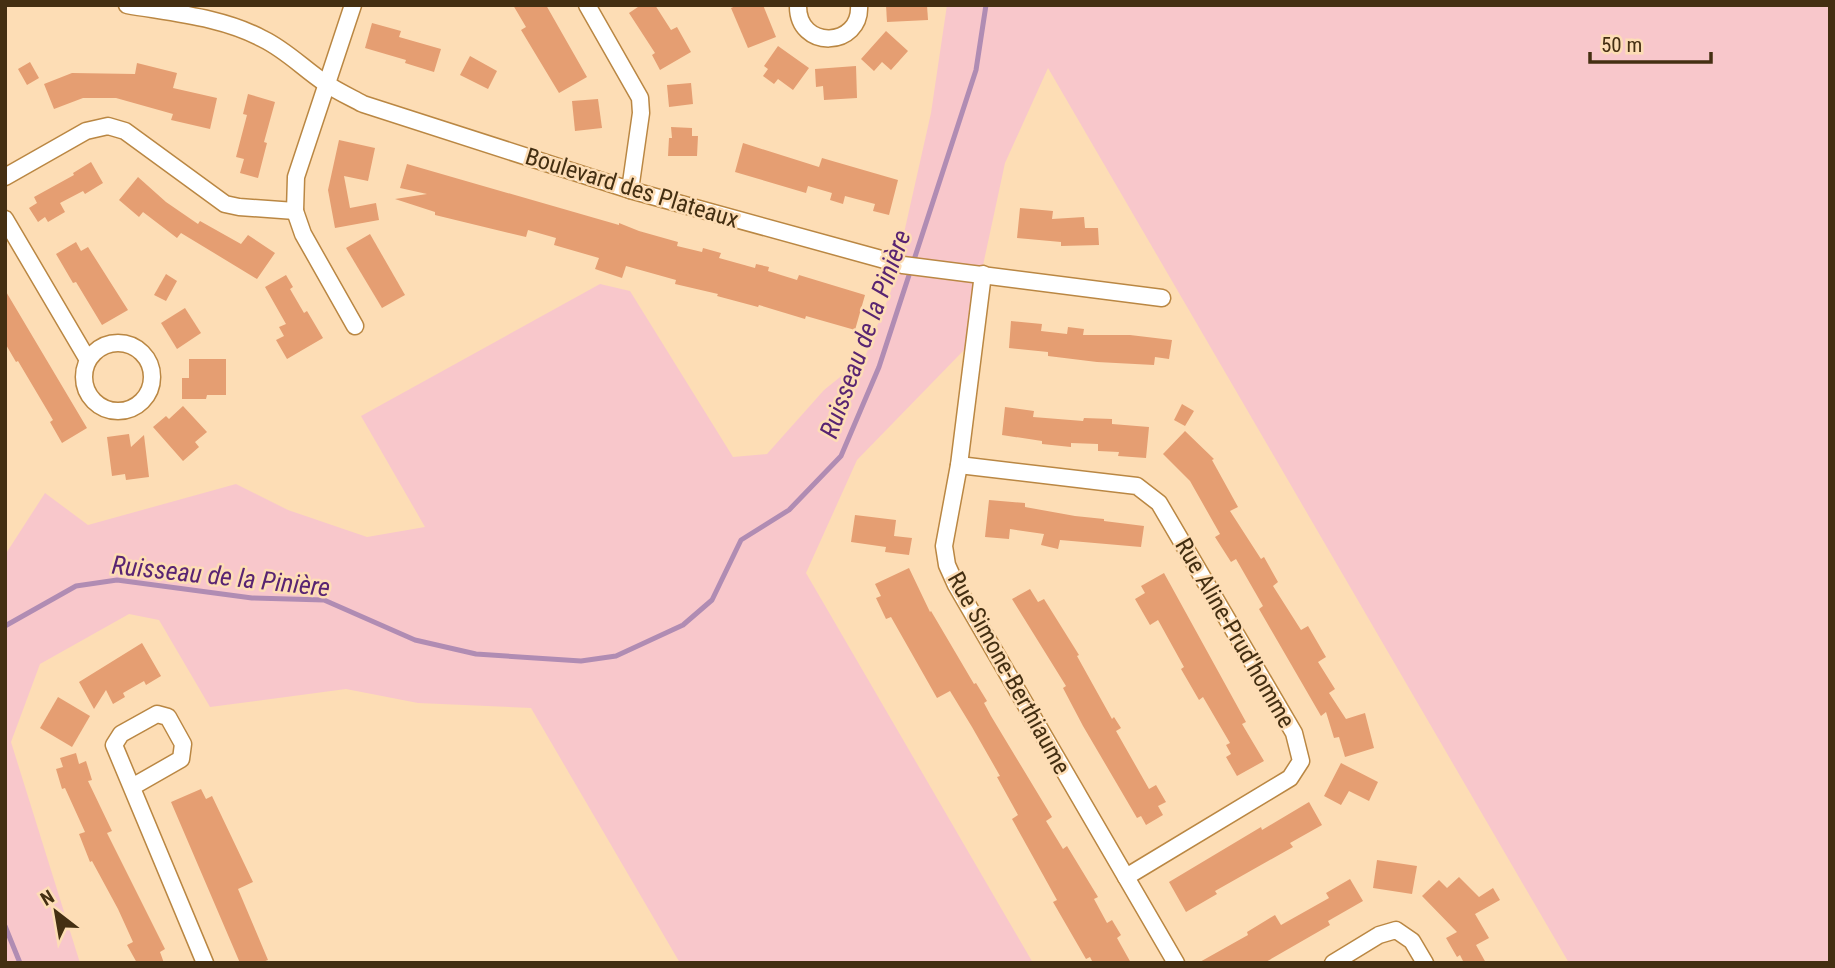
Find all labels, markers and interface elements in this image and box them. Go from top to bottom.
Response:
scale bar [1590,21,1711,65]
text: 50 m [1601,33,1642,57]
street label: Boulevard des Plateaux [522,142,742,234]
water label: Ruisseau de la Pinière [813,226,917,442]
street label: Rue Aline-Prud'homme [1169,533,1301,733]
water label: Ruisseau de la Pinière [110,550,332,602]
street label: Rue Simone-Berthiaume [942,567,1076,779]
north arrow [21,877,91,947]
text: N [37,885,58,911]

